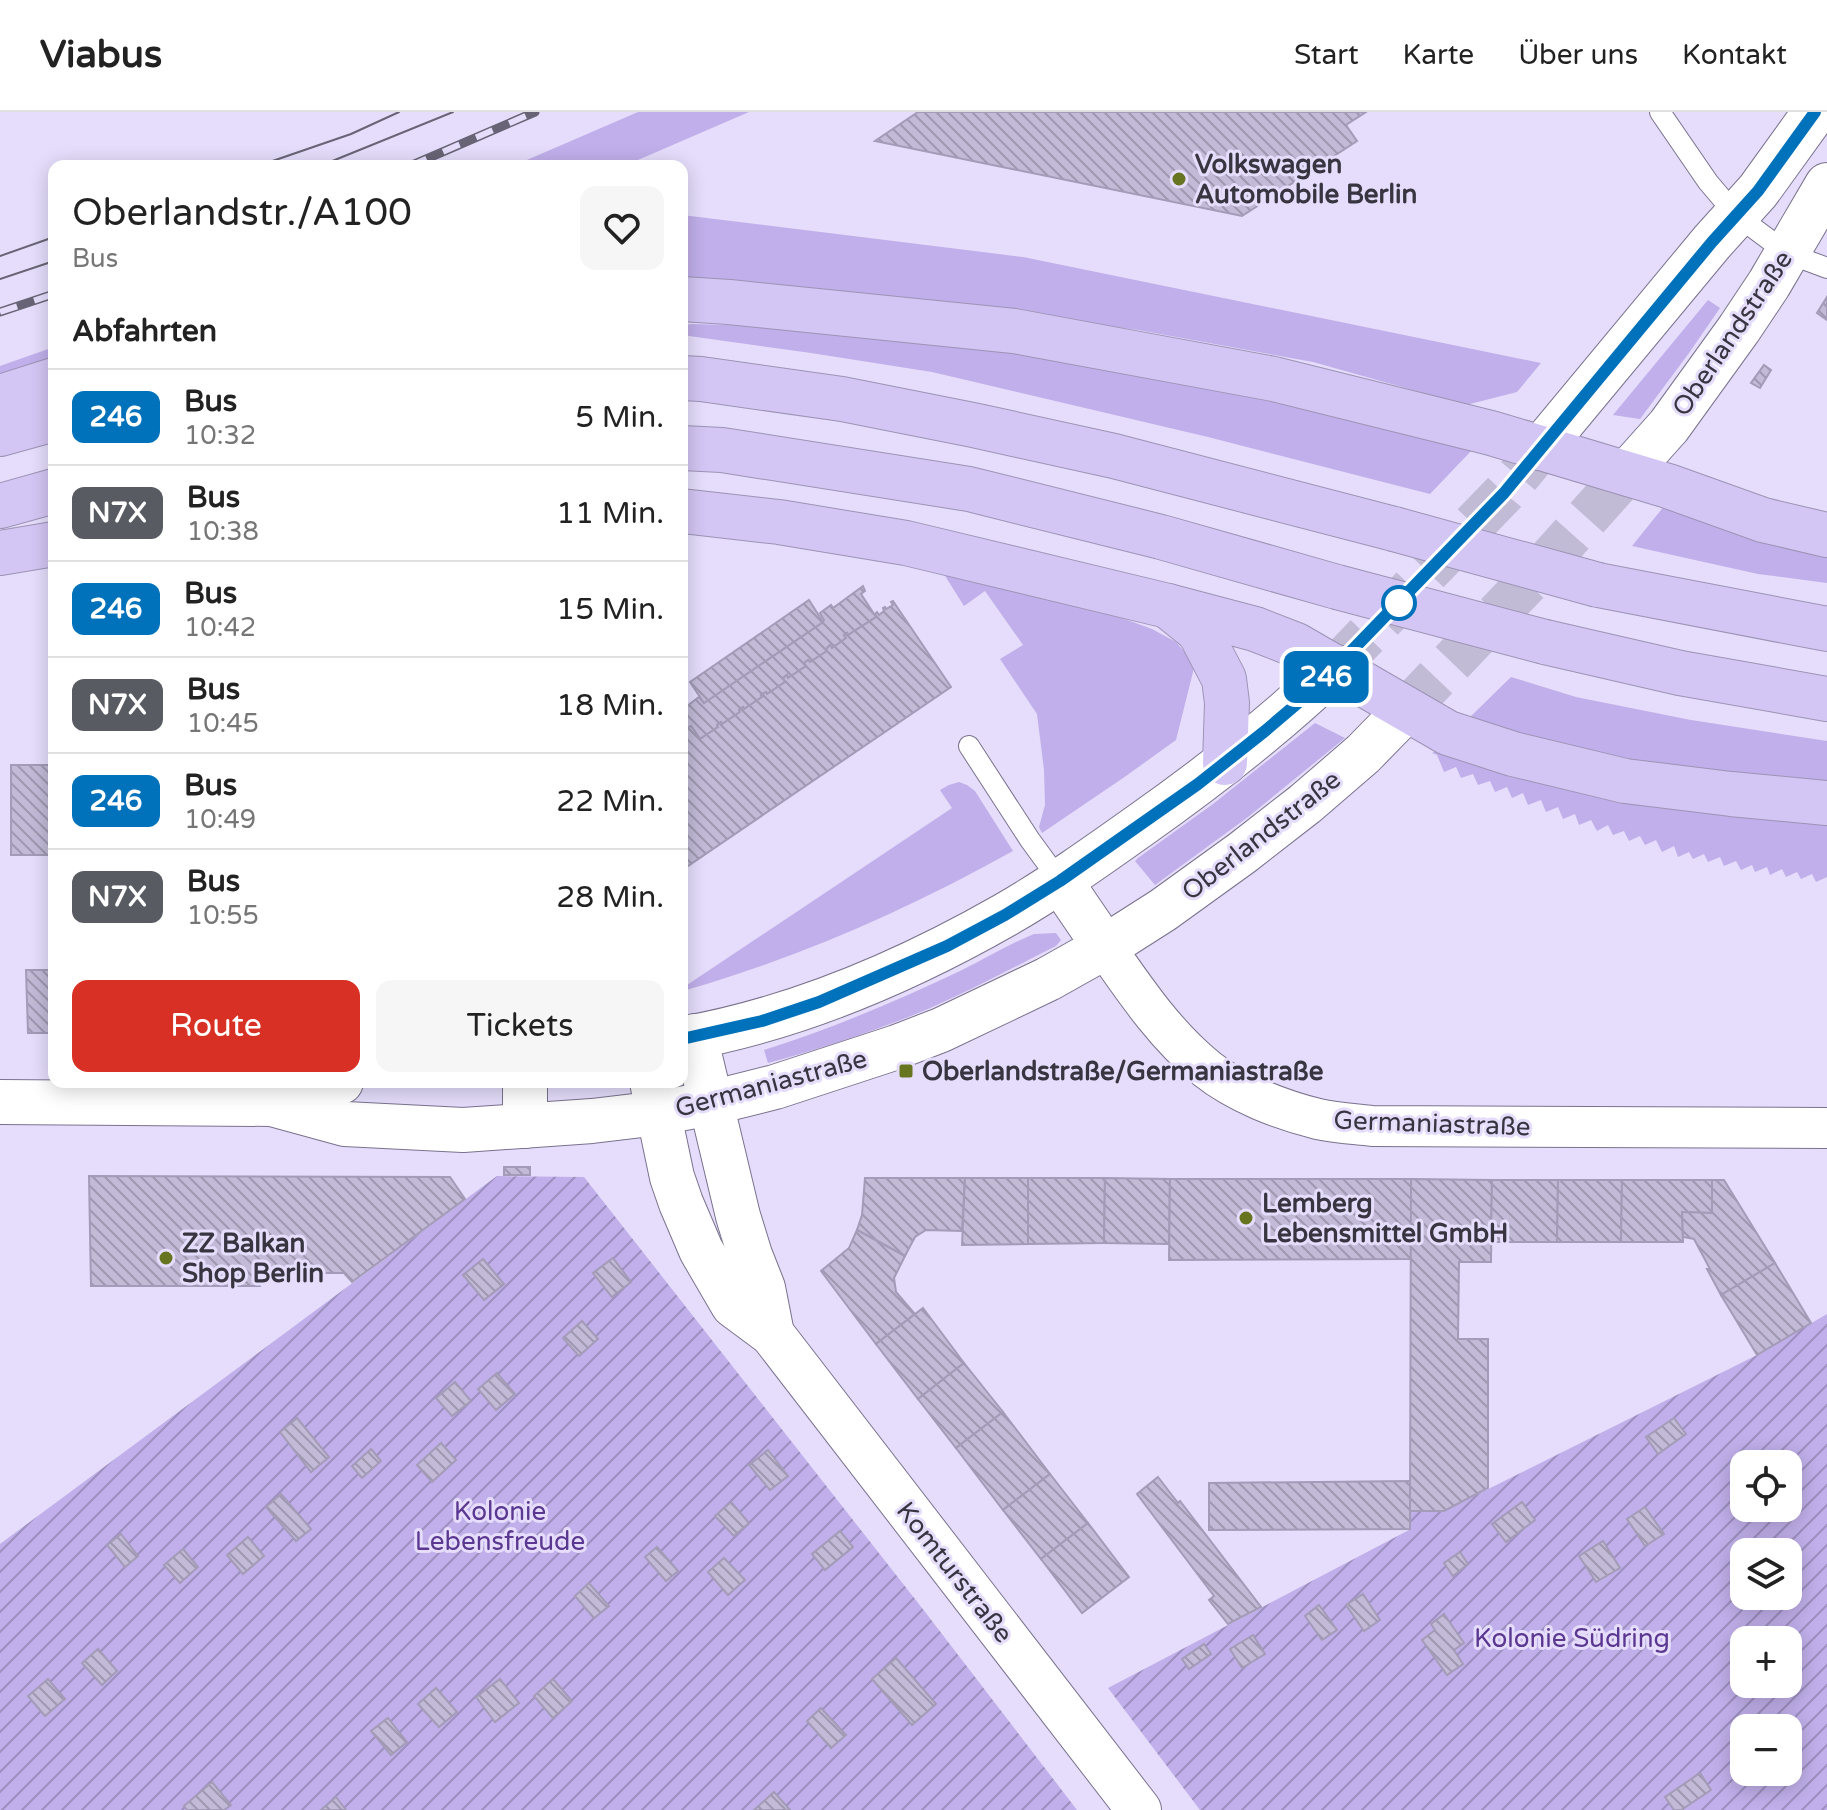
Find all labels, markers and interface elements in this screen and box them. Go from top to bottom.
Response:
text: Viabus [40,32,162,78]
text: Start [1294,38,1359,72]
text: Karte [1403,38,1474,72]
text: Über uns [1518,38,1638,72]
text: Kontakt [1682,38,1787,72]
place label: Volkswagen Automobile Berlin [1195,149,1417,210]
marker: Volkswagen Automobile Berlin [1170,170,1188,188]
button: heart [580,186,664,270]
text: Oberlandstr./A100 [72,190,412,236]
text: Bus [72,243,118,274]
street label: Oberlandstraße [1666,245,1799,422]
text: Abfahrten [72,313,217,350]
text: Bus [184,383,237,420]
text: 5 Min. [575,399,664,436]
text: 246 [90,400,142,434]
text: 10:32 [184,420,256,451]
text: Bus [187,479,240,516]
text: 11 Min. [556,495,664,532]
text: N7X [88,496,147,530]
text: 10:38 [187,516,259,547]
text: Bus [184,575,237,612]
unlabelled marker [1382,586,1416,620]
text: 15 Min. [556,591,664,628]
text: 246 [90,592,142,626]
text: 10:42 [184,612,256,643]
line badge: 246 [1280,651,1372,703]
text: 246 [1300,660,1352,694]
text: Bus [187,671,240,708]
text: 18 Min. [556,687,664,724]
text: N7X [88,688,147,722]
text: 10:45 [187,708,259,739]
street label: Oberlandstraße [1176,764,1347,907]
text: Bus [184,767,237,804]
text: 22 Min. [556,783,664,820]
text: 246 [90,784,142,818]
text: 10:49 [184,804,256,835]
text: Bus [187,863,240,900]
text: 28 Min. [556,879,664,916]
text: N7X [88,880,147,914]
text: 10:55 [187,900,259,931]
button: Route [72,980,360,1072]
button: Tickets [376,980,664,1072]
street label: Germaniastraße [672,1043,870,1124]
place label: Oberlandstraße/Germaniastraße [922,1056,1324,1087]
marker: Oberlandstraße/Germaniastraße [897,1062,915,1080]
street label: Germaniastraße [1333,1105,1531,1142]
place label: Lemberg Lebensmittel GmbH [1262,1188,1508,1249]
marker: Lemberg Lebensmittel GmbH [1237,1209,1255,1227]
place label: ZZ Balkan Shop Berlin [182,1228,324,1289]
marker: ZZ Balkan Shop Berlin [157,1249,175,1267]
map controls [1730,1450,1802,1786]
button: locate [1730,1450,1802,1522]
park label: Kolonie Lebensfreude [415,1496,585,1557]
street label: Komturstraße [890,1496,1019,1649]
button: layers [1730,1538,1802,1610]
park label: Kolonie Südring [1474,1623,1670,1654]
button: + [1730,1626,1802,1698]
button: − [1730,1714,1802,1786]

